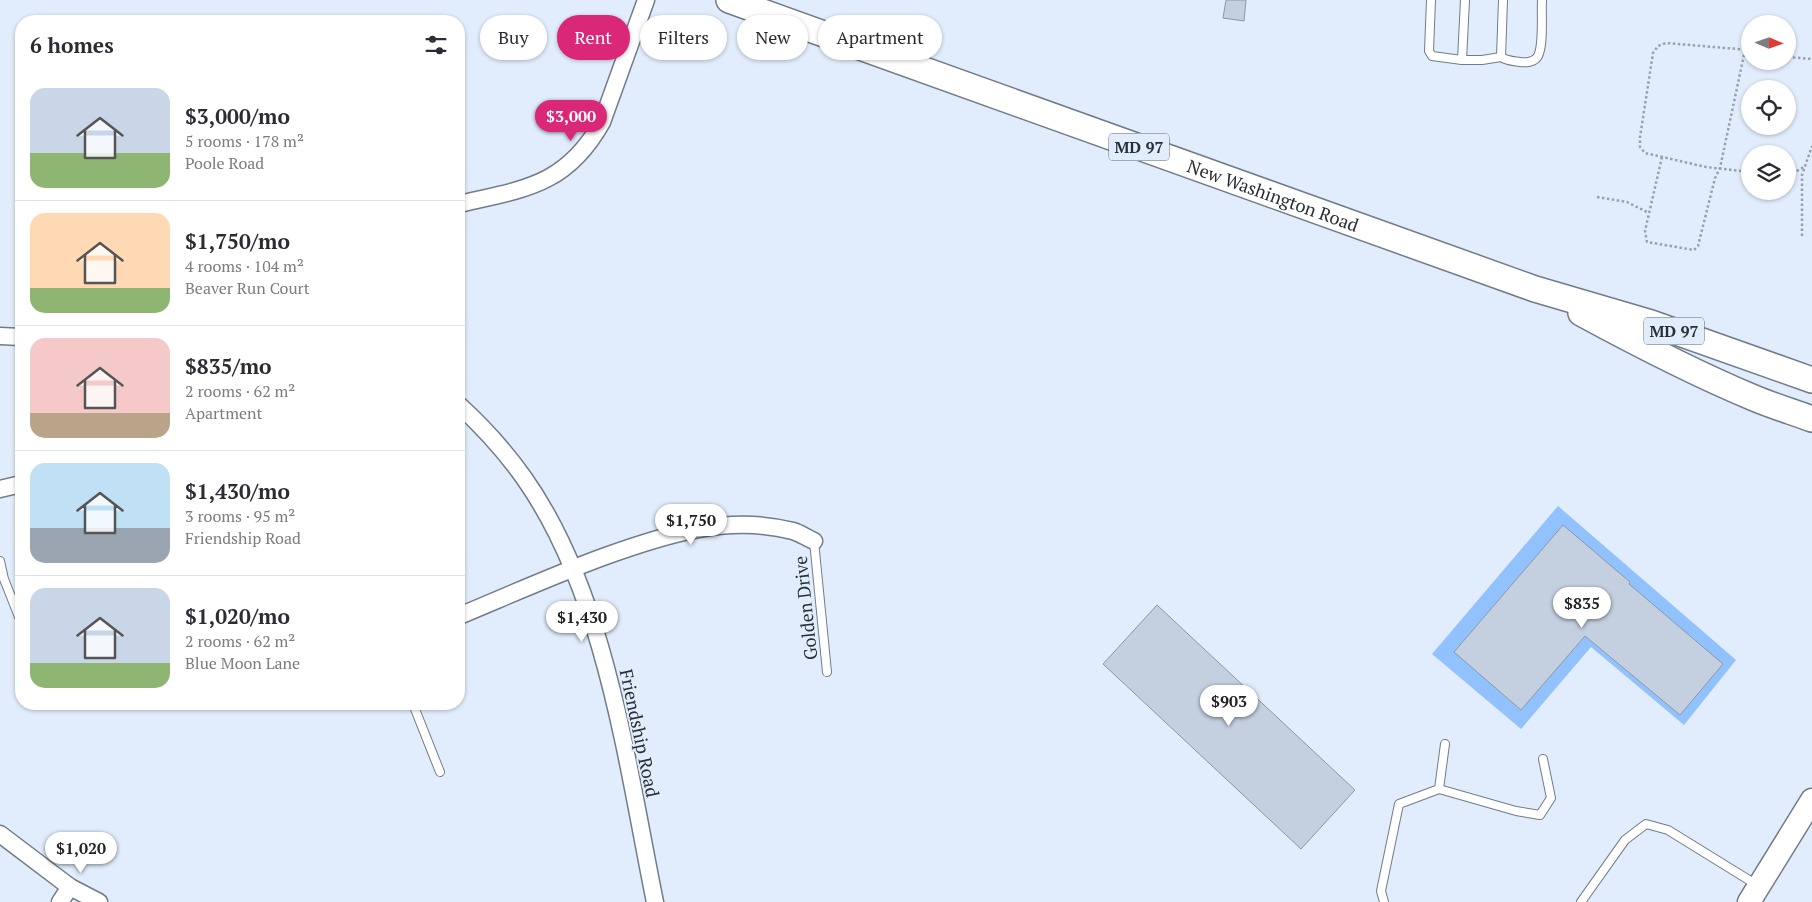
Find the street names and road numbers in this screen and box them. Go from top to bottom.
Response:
road number: MD 97 [1109,134,1169,160]
street label: New Washington Road [1184,153,1362,237]
road number: MD 97 [1644,318,1704,344]
street label: Golden Drive [788,555,822,661]
street label: Friendship Road [615,667,665,799]

